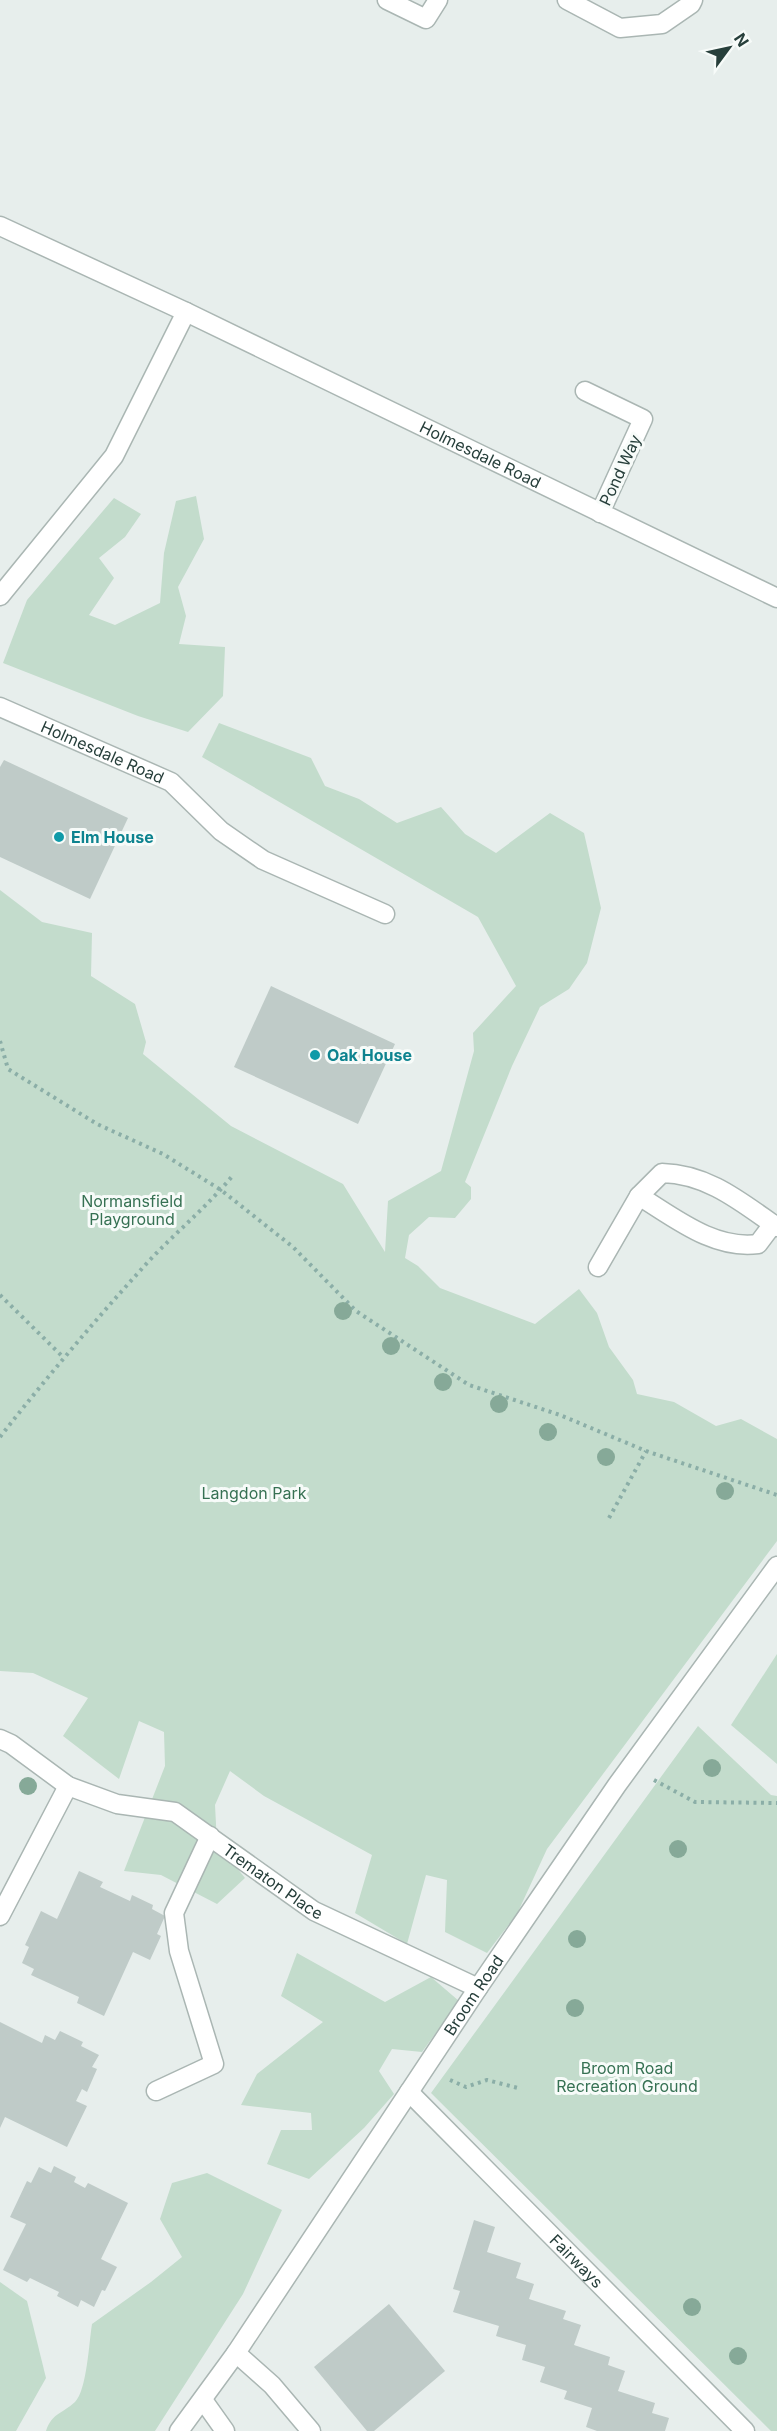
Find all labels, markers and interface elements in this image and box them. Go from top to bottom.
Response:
north arrow [699,18,759,78]
text: N [730,29,753,50]
street label: Holmesdale Road [417,417,544,492]
street label: Pond Way [595,431,645,509]
street label: Holmesdale Road [38,716,167,788]
place label: Elm House [71,827,154,847]
marker: Elm House [52,830,66,844]
place label: Oak House [327,1045,412,1065]
marker: Oak House [308,1048,322,1062]
park label: Normansfield Playground [81,1191,183,1229]
park label: Langdon Park [202,1483,307,1503]
street label: Trematon Place [219,1840,326,1924]
street label: Broom Road [439,1951,508,2039]
park label: Broom Road Recreation Ground [556,2058,698,2096]
street label: Fairways [546,2230,607,2292]

